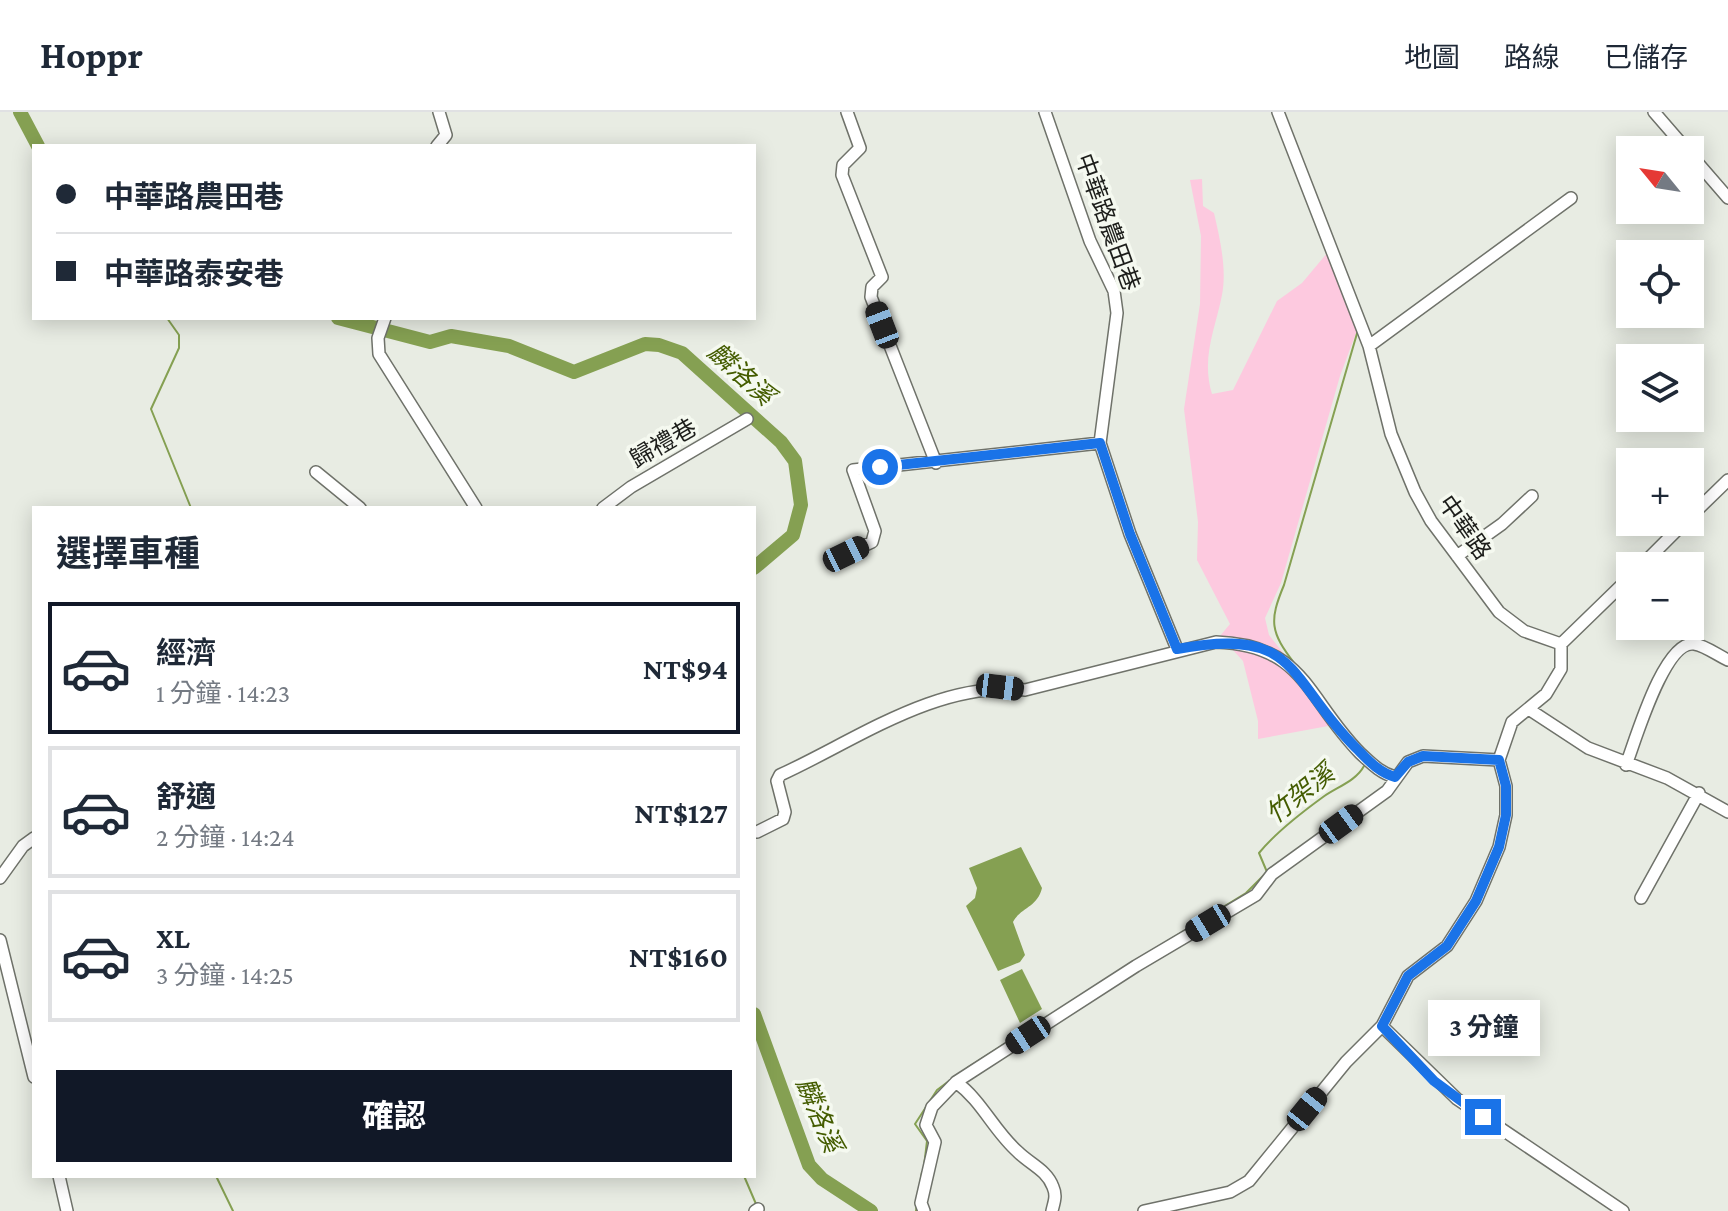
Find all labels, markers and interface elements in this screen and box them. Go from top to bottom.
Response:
text: Hoppr [40,34,143,76]
text: 地圖 [1404,42,1460,73]
text: 路線 [1504,42,1560,73]
text: 已儲存 [1604,42,1688,73]
north arrow [1616,136,1704,224]
map controls [1616,136,1704,640]
street label: 中華路農田巷 [1071,150,1145,294]
text: 中華路農田巷 [104,180,284,213]
button: locate [1616,240,1704,328]
text: 中華路泰安巷 [104,257,284,290]
car [862,298,902,352]
water label: 麟洛溪 [702,337,783,414]
button: layers [1616,344,1704,432]
street label: 歸禮巷 [625,413,701,473]
button: + [1616,448,1704,536]
route start [862,449,898,485]
street label: 中華路 [1433,490,1497,564]
car [819,533,873,575]
text: 選擇車種 [56,534,200,574]
button: − [1616,552,1704,640]
icon: car [60,632,132,704]
text: 經濟 [156,636,216,669]
text: NT$94 [643,652,728,685]
car [975,672,1025,702]
text: 1 分鐘 · 14:23 [156,679,290,708]
water label: 竹架溪 [1260,756,1343,829]
icon: car [60,776,132,848]
text: 舒適 [156,780,216,813]
text: NT$127 [634,796,728,829]
car [1315,800,1367,848]
text: 2 分鐘 · 14:24 [156,823,295,852]
car [1181,900,1235,946]
icon: car [60,920,132,992]
text: XL [156,921,190,954]
text: NT$160 [629,940,728,973]
text: 3 分鐘 · 14:25 [156,961,294,990]
callout: 3 分鐘 [1427,1001,1539,1057]
car [1001,1012,1055,1058]
text: 3 分鐘 [1449,1013,1519,1042]
button: 確認 [56,1070,732,1162]
water label: 麟洛溪 [790,1073,849,1160]
car [1283,1083,1331,1135]
route end [1465,1099,1501,1135]

